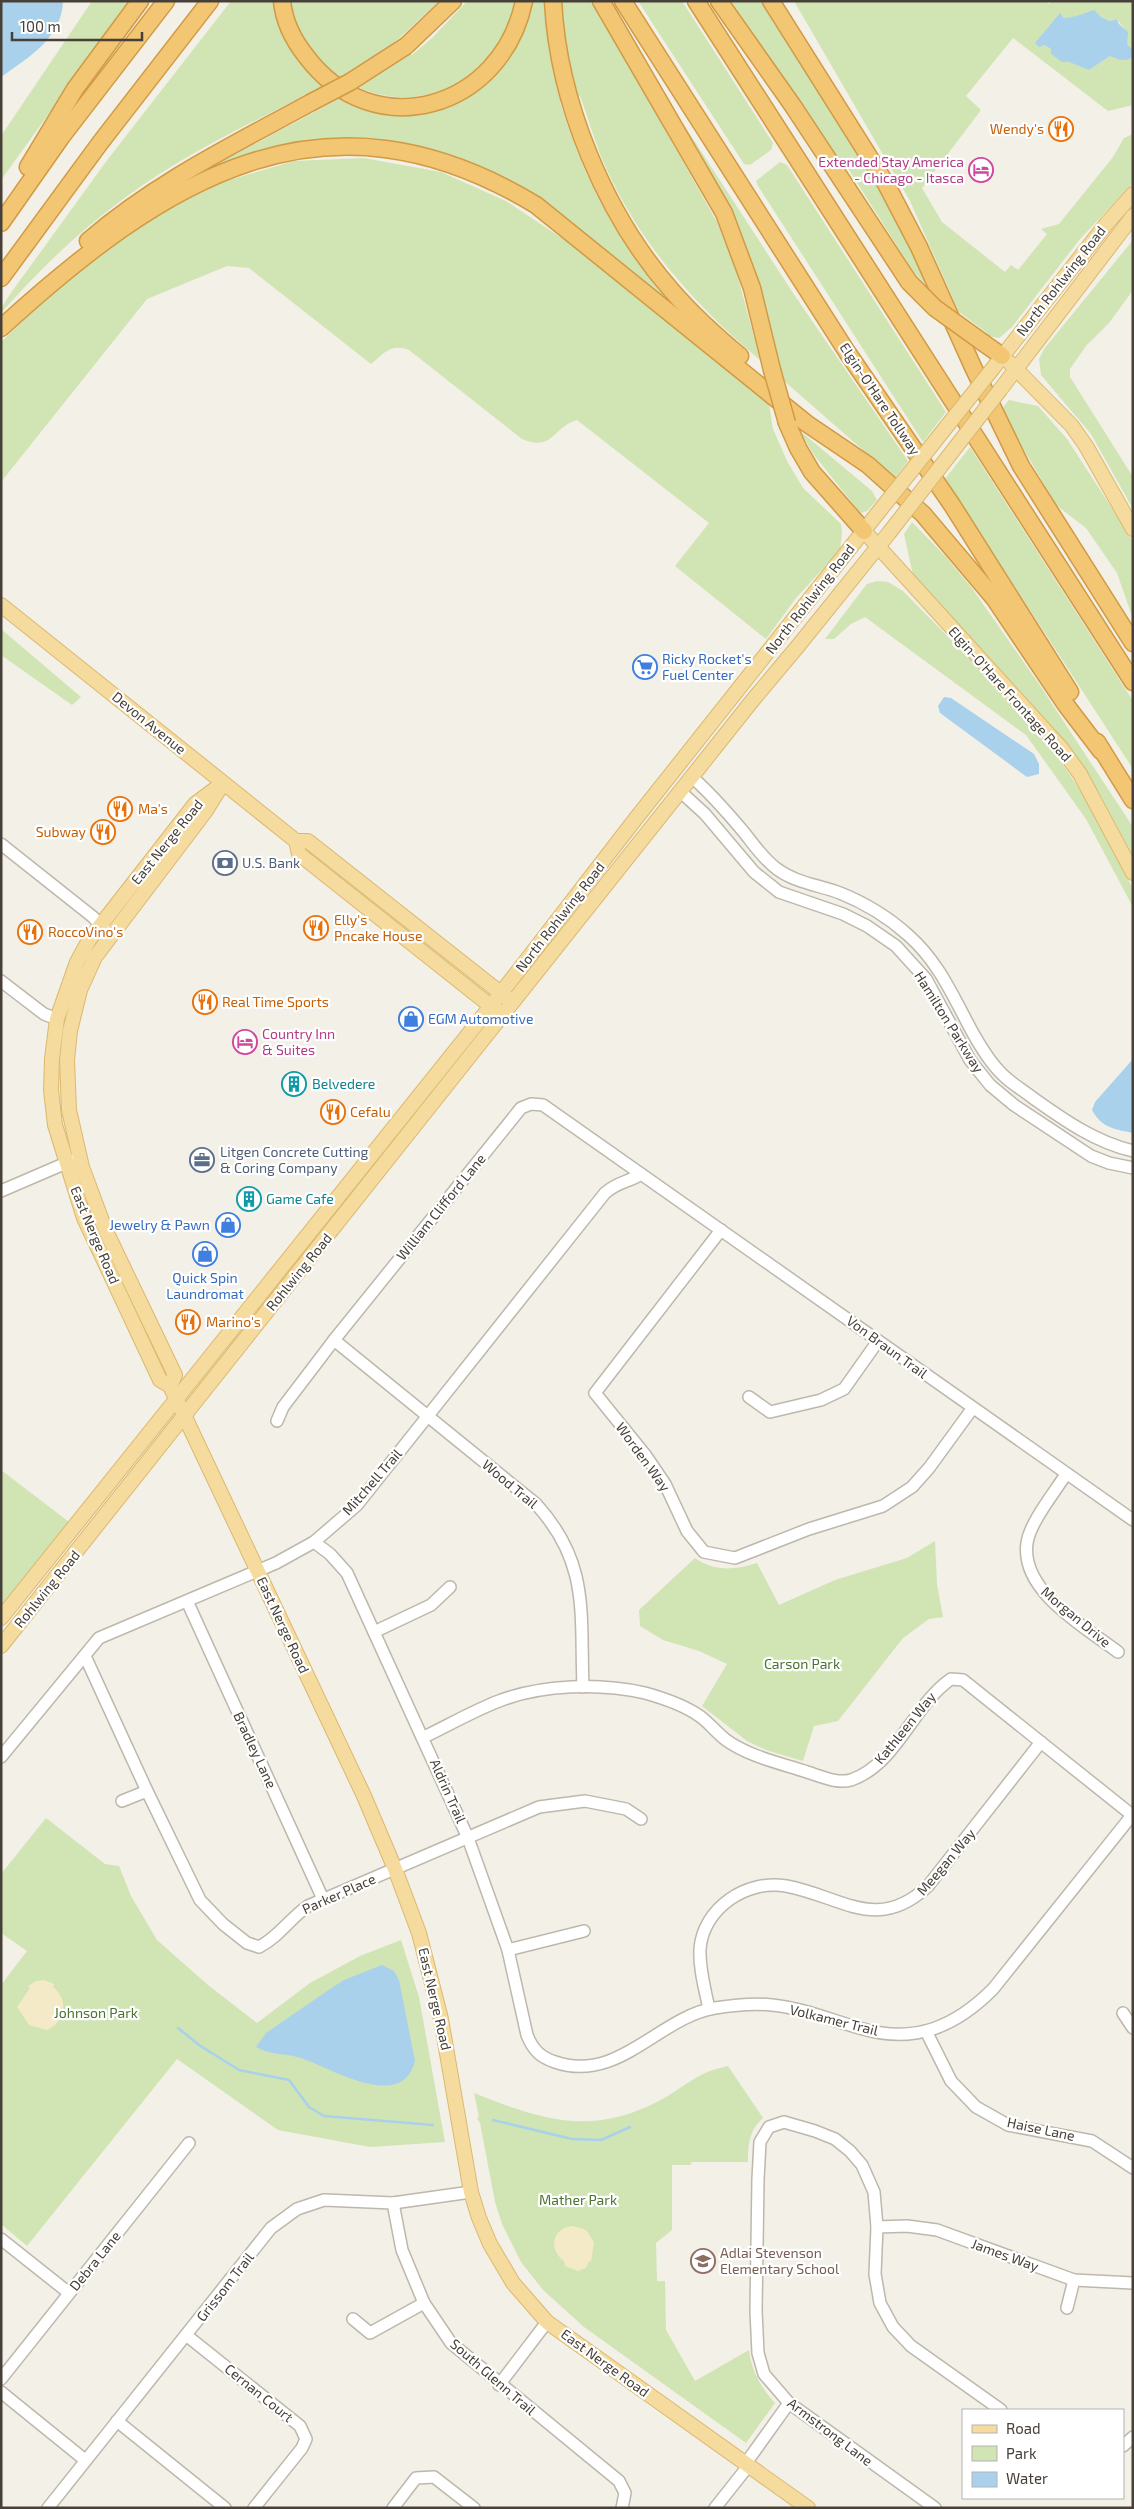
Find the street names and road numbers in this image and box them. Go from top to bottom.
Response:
street label: North Rohlwing Road [1012,222,1109,339]
street label: Elgin-O'Hare Tollway [836,339,925,459]
street label: North Rohlwing Road [761,540,858,657]
street label: Elgin-O'Hare Frontage Road [945,623,1075,765]
street label: Devon Avenue [109,688,190,758]
street label: East Nerge Road [127,796,206,888]
street label: North Rohlwing Road [511,858,608,975]
street label: Hamilton Parkway [911,968,988,1076]
street label: William Clifford Lane [392,1150,489,1263]
street label: East Nerge Road [67,1183,124,1286]
street label: Rohlwing Road [262,1229,335,1314]
street label: Von Braun Trail [844,1312,932,1382]
street label: Worden Way [613,1419,675,1495]
street label: Mitchell Trail [338,1444,406,1518]
street label: Wood Trail [479,1455,542,1512]
street label: Rohlwing Road [10,1546,83,1631]
street label: East Nerge Road [254,1574,313,1676]
street label: Morgan Drive [1038,1583,1115,1651]
street label: Kathleen Way [870,1688,939,1767]
street label: Bradley Lane [230,1709,281,1791]
street label: Aldrin Trail [427,1756,471,1826]
street label: Meegan Way [913,1824,979,1899]
street label: Parker Place [299,1870,378,1917]
street label: East Nerge Road [415,1946,456,2052]
street label: Volkamer Trail [788,2000,881,2039]
street label: Haise Lane [1006,2113,1077,2144]
street label: Debra Lane [65,2227,124,2294]
street label: James Way [969,2234,1042,2275]
street label: Grissom Trail [192,2248,257,2325]
street label: East Nerge Road [558,2325,653,2400]
street label: South Glenn Trail [447,2335,540,2419]
street label: Cernan Court [222,2360,297,2425]
street label: Armstrong Lane [784,2394,876,2469]

